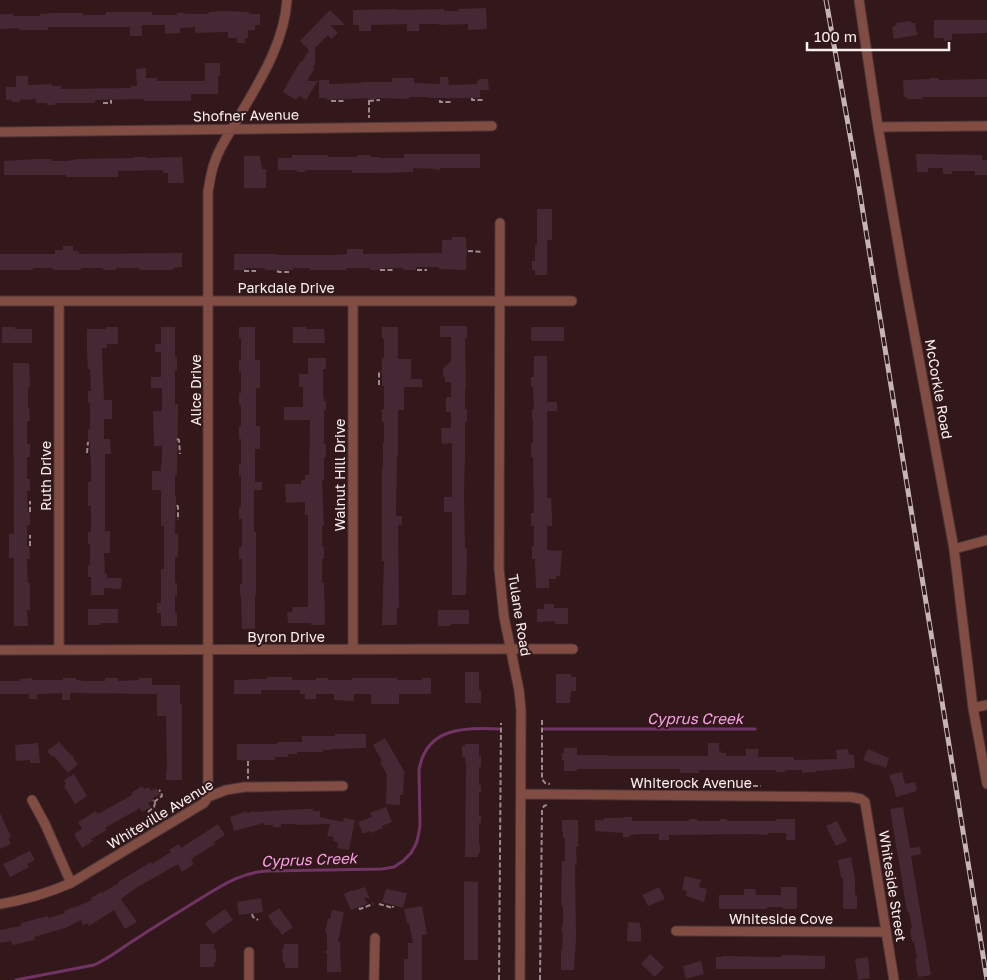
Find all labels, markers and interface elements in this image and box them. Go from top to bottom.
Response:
scale bar [807,20,950,52]
text: 100 m [814,27,857,45]
street label: Shofner Avenue [193,106,299,124]
street label: Parkdale Drive [237,279,335,296]
street label: McCorkle Road [922,338,956,440]
street label: Alice Drive [187,354,204,426]
street label: Walnut Hill Drive [331,419,348,532]
street label: Ruth Drive [37,441,54,511]
street label: Tulane Road [505,573,535,657]
street label: Byron Drive [247,628,325,645]
water label: Cyprus Creek [647,709,745,728]
street label: Whiterock Avenue [630,774,752,791]
street label: Whiteville Avenue [104,776,216,852]
street label: Whiteside Street [876,829,910,943]
water label: Cyprus Creek [261,848,359,871]
street label: Whiteside Cove [729,910,833,927]

